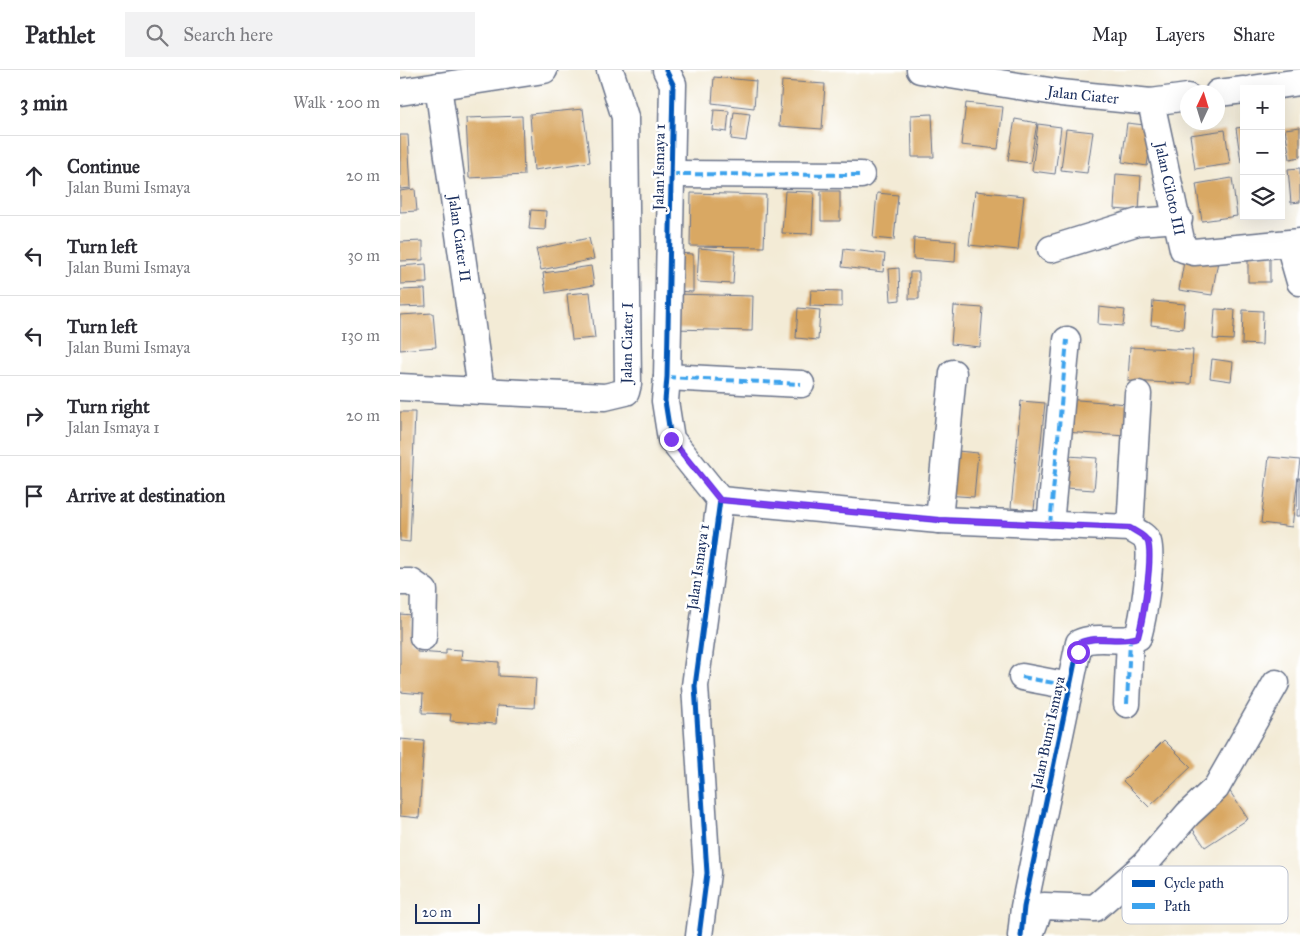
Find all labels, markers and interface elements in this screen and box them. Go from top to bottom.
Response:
search box [125,12,475,57]
text: Pathlet [25,20,95,50]
icon: search [143,21,171,49]
text: Search here [183,23,273,46]
text: Map [1092,24,1127,46]
text: Layers [1155,24,1205,46]
text: Share [1233,24,1275,46]
street label: Jalan Ciater [1044,82,1120,108]
north arrow [1180,85,1225,130]
map controls [1240,85,1285,220]
button: + [1240,85,1285,130]
text: 3 min [20,90,68,116]
text: Walk · 200 m [293,93,380,112]
street label: Jalan Ismaya 1 [649,123,670,213]
button: − [1240,130,1285,175]
street label: Jalan Ciloto III [1150,138,1189,237]
text: Continue [67,155,140,178]
icon: ahead [20,162,48,190]
text: 20 m [346,166,380,185]
button: layers [1240,175,1285,220]
text: Jalan Bumi Ismaya [67,178,190,197]
street label: Jalan Ciater II [443,192,475,283]
text: Turn left [67,235,137,258]
icon: left [20,242,48,270]
text: 30 m [347,246,380,265]
text: Jalan Bumi Ismaya [67,258,190,277]
street label: Jalan Ciater I [617,302,638,386]
text: Turn left [67,315,137,338]
icon: left [20,322,48,350]
text: 130 m [341,326,380,345]
text: Jalan Bumi Ismaya [67,338,190,357]
text: Turn right [67,395,150,418]
icon: right [20,402,48,430]
text: 20 m [346,406,380,425]
text: Jalan Ismaya 1 [67,418,160,437]
route end [660,428,683,451]
icon: arrive [20,482,48,510]
text: Arrive at destination [67,484,225,507]
street label: Jalan Ismaya 1 [683,523,714,613]
route start [1067,641,1090,664]
street label: Jalan Bumi Ismaya [1027,674,1070,794]
legend [1122,866,1288,924]
text: Cycle path [1164,875,1224,892]
text: Path [1164,898,1191,915]
scale bar [415,901,480,924]
text: 20 m [422,904,452,921]

